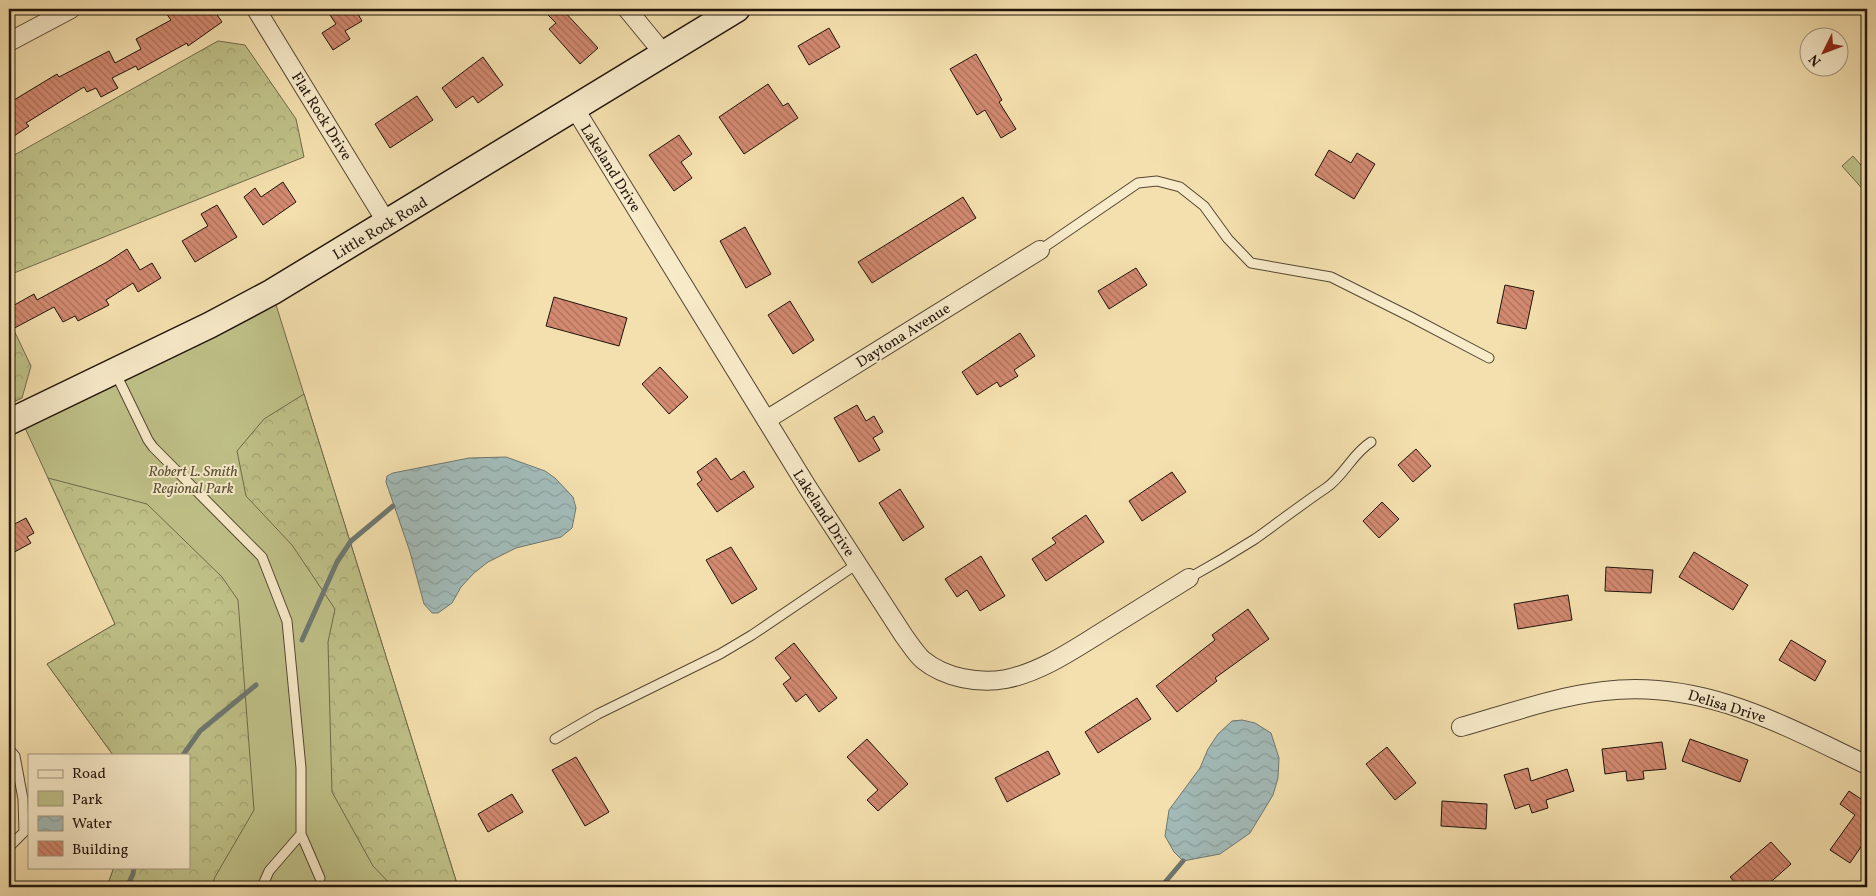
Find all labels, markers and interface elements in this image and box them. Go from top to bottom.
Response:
north arrow [1798,28,1848,78]
text: N [1805,50,1826,70]
street label: Flat Rock Drive [285,69,356,165]
street label: Lakeland Drive [574,121,645,217]
street label: Little Rock Road [329,193,432,266]
street label: Daytona Avenue [853,299,955,374]
park label: Robert L. Smith Regional Park [148,462,238,500]
street label: Lakeland Drive [787,466,859,561]
street label: Delisa Drive [1685,686,1768,729]
legend [28,754,190,868]
text: Road [72,764,106,785]
text: Park [72,790,103,811]
text: Water [72,814,112,835]
text: Building [72,840,129,861]

